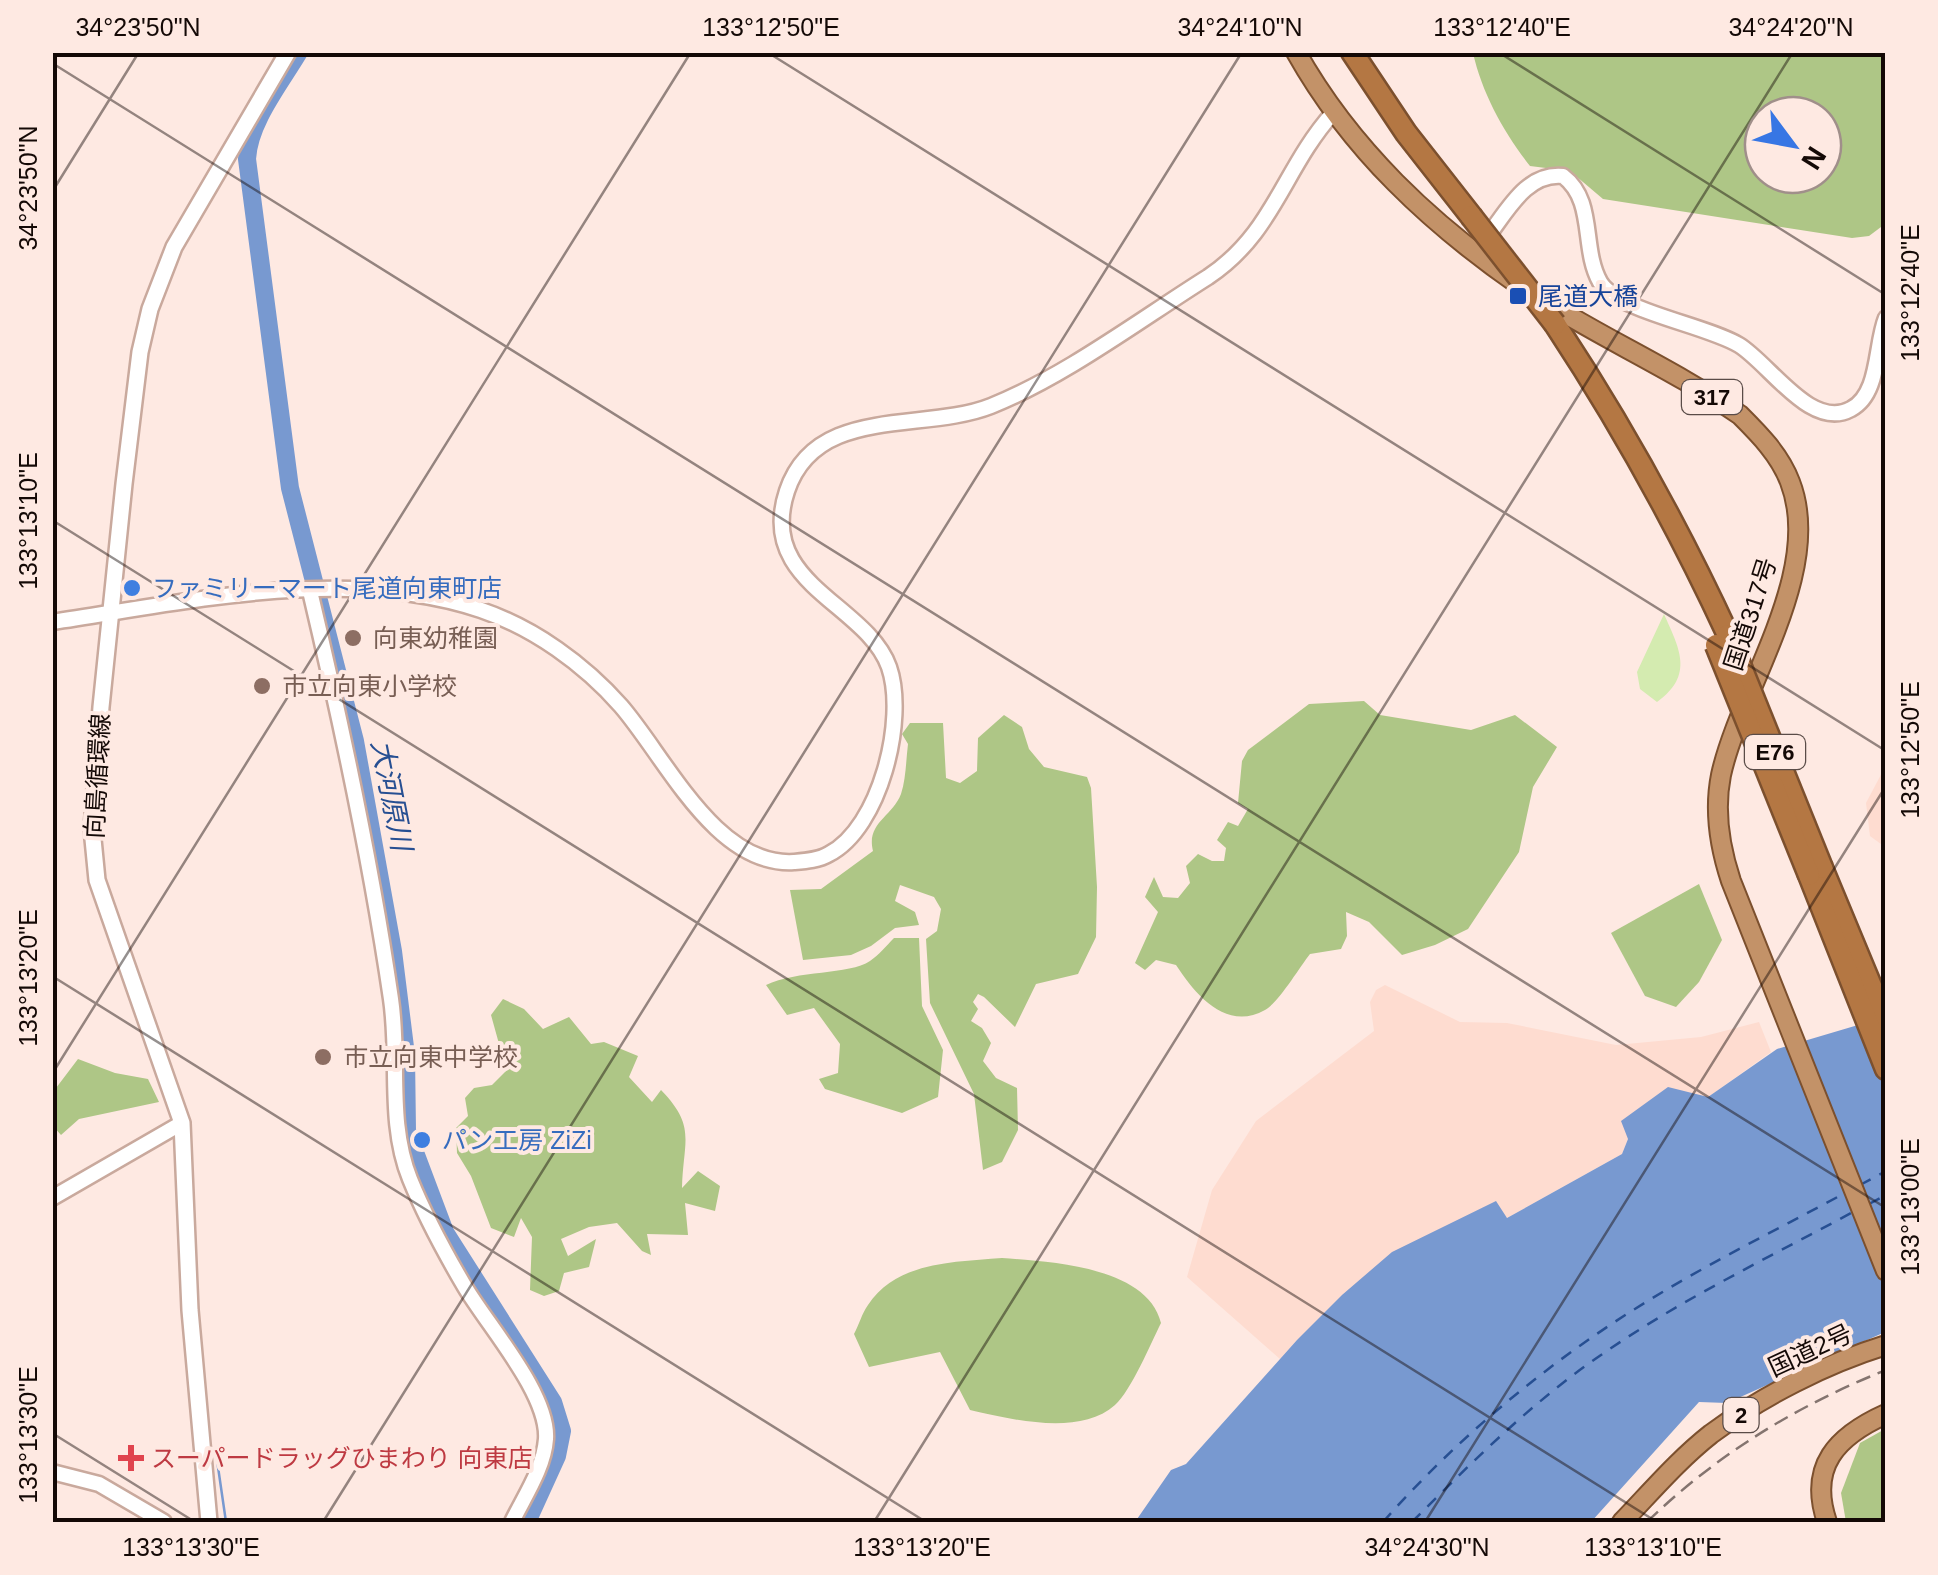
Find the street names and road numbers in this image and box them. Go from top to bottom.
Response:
road number: 317 [1682,380,1742,414]
street label: 国道317号 [1719,554,1781,674]
street label: 向島循環線 [80,713,114,839]
road number: E76 [1745,735,1805,769]
street label: 国道2号 [1764,1319,1856,1381]
road number: 2 [1724,1398,1758,1432]

